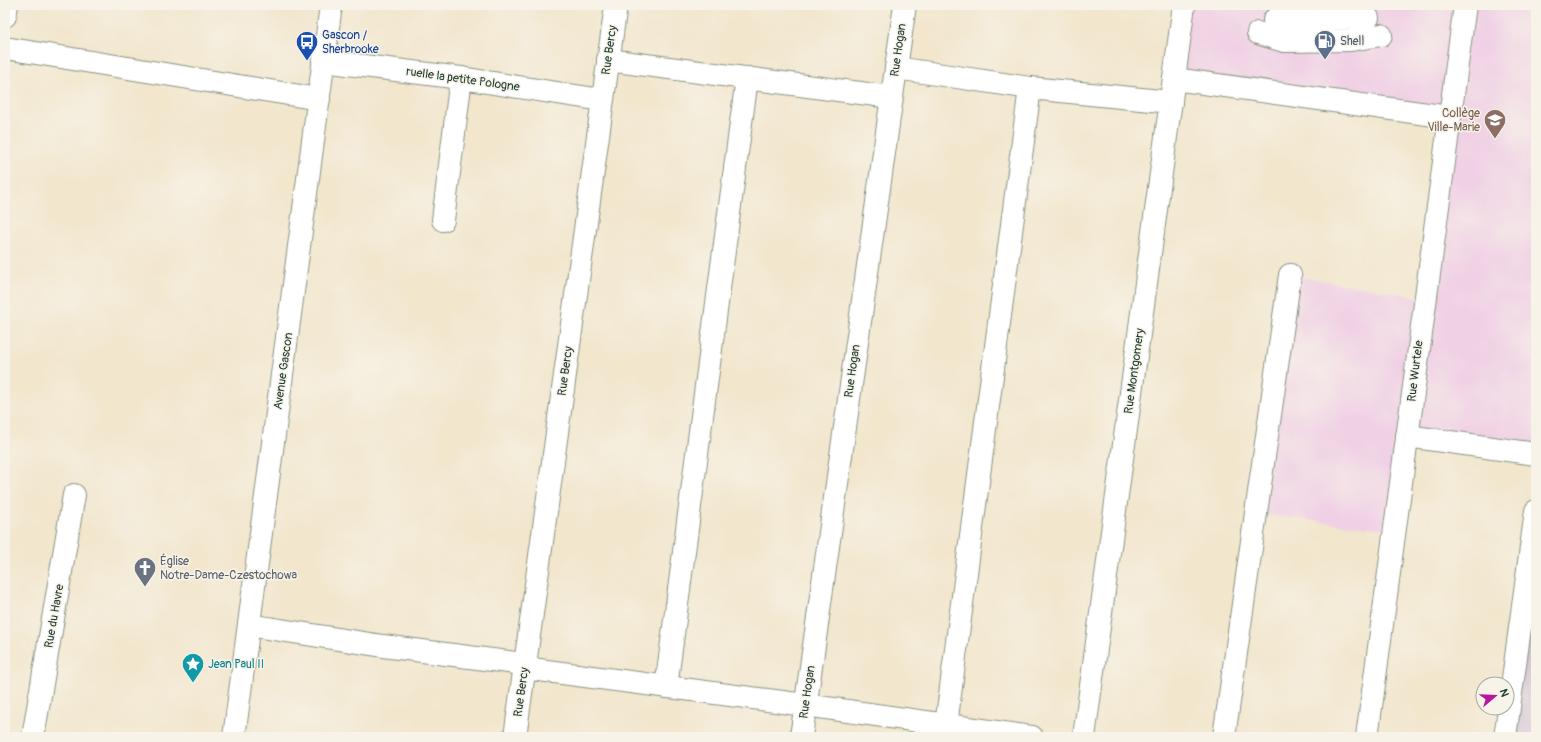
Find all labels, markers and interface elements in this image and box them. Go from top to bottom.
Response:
street label: Rue Hogan [887,22,910,78]
street label: Rue Bercy [599,24,620,76]
place label: Gascon / Sherbrooke [322,28,379,57]
fuel station icon: Shell [1312,28,1338,61]
bus stop icon: Gascon / Sherbrooke [294,29,320,62]
place label: Shell [1340,34,1364,49]
street label: ruelle la petite Pologne [405,64,521,95]
place label: Collège Ville-Marie [1427,106,1480,135]
school or university icon: Collège Ville-Marie [1482,107,1508,140]
street label: Rue Montgomery [1121,327,1148,415]
street label: Avenue Gascon [271,331,296,411]
street label: Rue Wurtele [1404,340,1427,403]
street label: Rue Hogan [841,343,864,399]
street label: Rue Bercy [555,345,576,397]
place label: Église Notre-Dame-Czestochowa [160,553,298,583]
church icon: Église Notre-Dame-Czestochowa [132,555,158,588]
street label: Rue du Havre [42,583,67,649]
place icon: Jean Paul II [180,651,206,684]
place label: Jean Paul II [208,657,264,672]
street label: Rue Hogan [796,664,819,720]
street label: Rue Bercy [511,666,532,718]
north arrow [1475,676,1515,716]
text: N [1497,687,1512,699]

